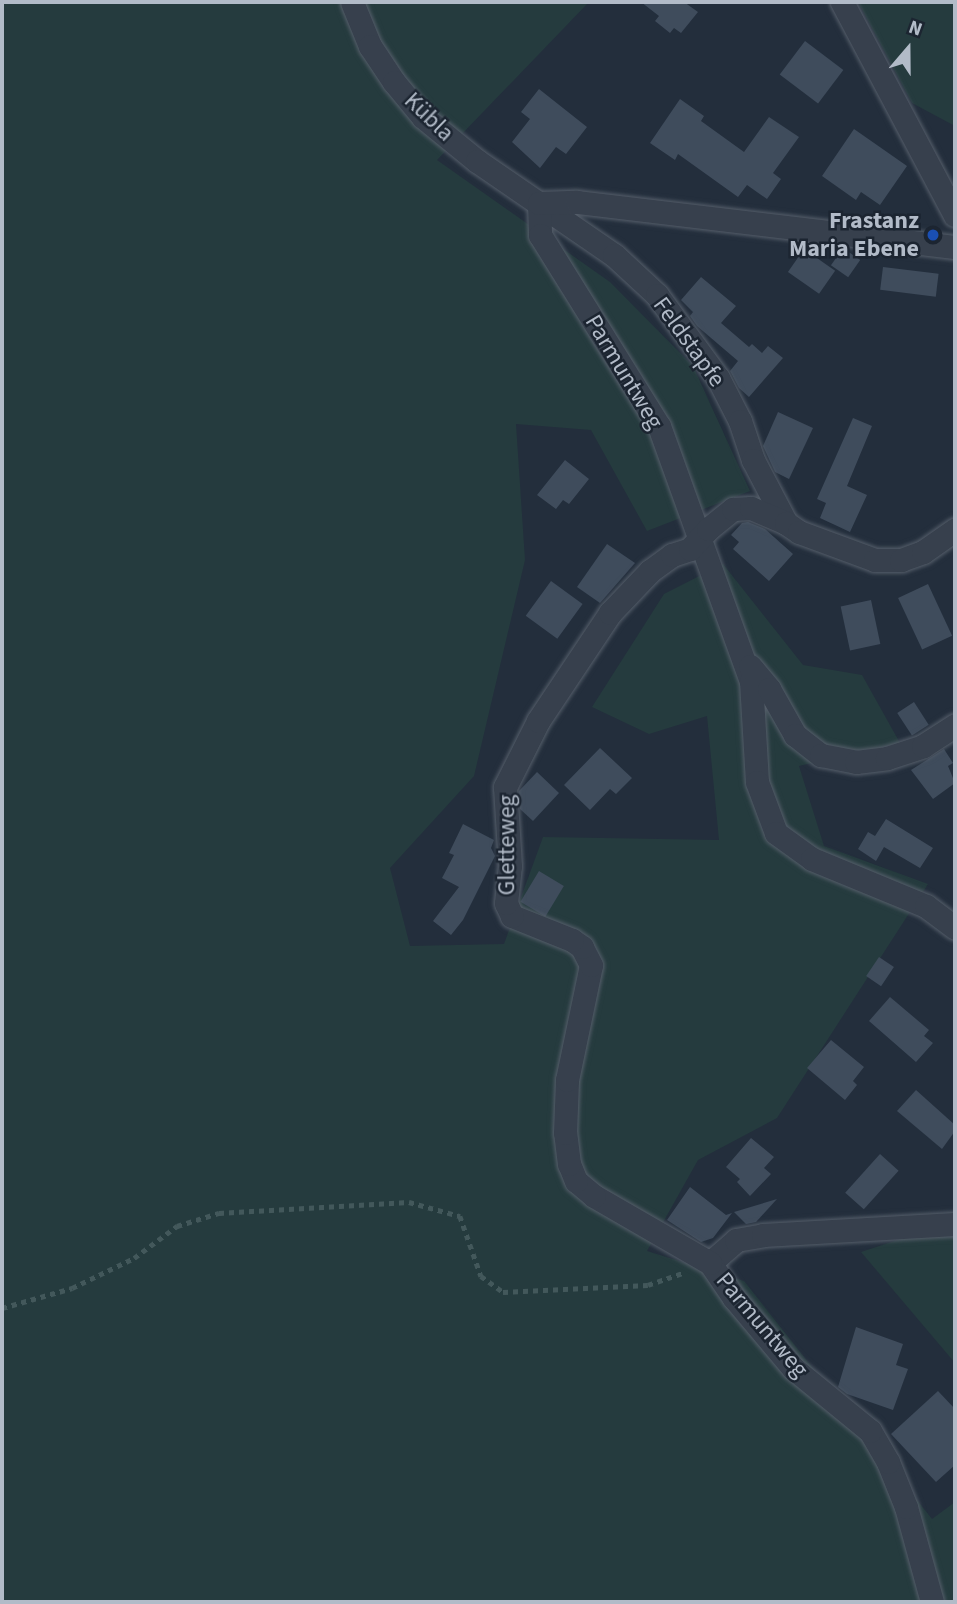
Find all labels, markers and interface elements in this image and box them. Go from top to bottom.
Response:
north arrow [873,14,943,84]
text: N [905,14,926,44]
street label: Kübla [398,86,460,148]
place label: Frastanz Maria Ebene [789,207,919,263]
marker: Frastanz Maria Ebene [925,227,941,243]
street label: Feldstapfe [647,291,731,393]
street label: Parmuntweg [579,310,669,434]
street label: Gletteweg [493,795,521,895]
street label: Parmuntweg [710,1267,814,1383]

